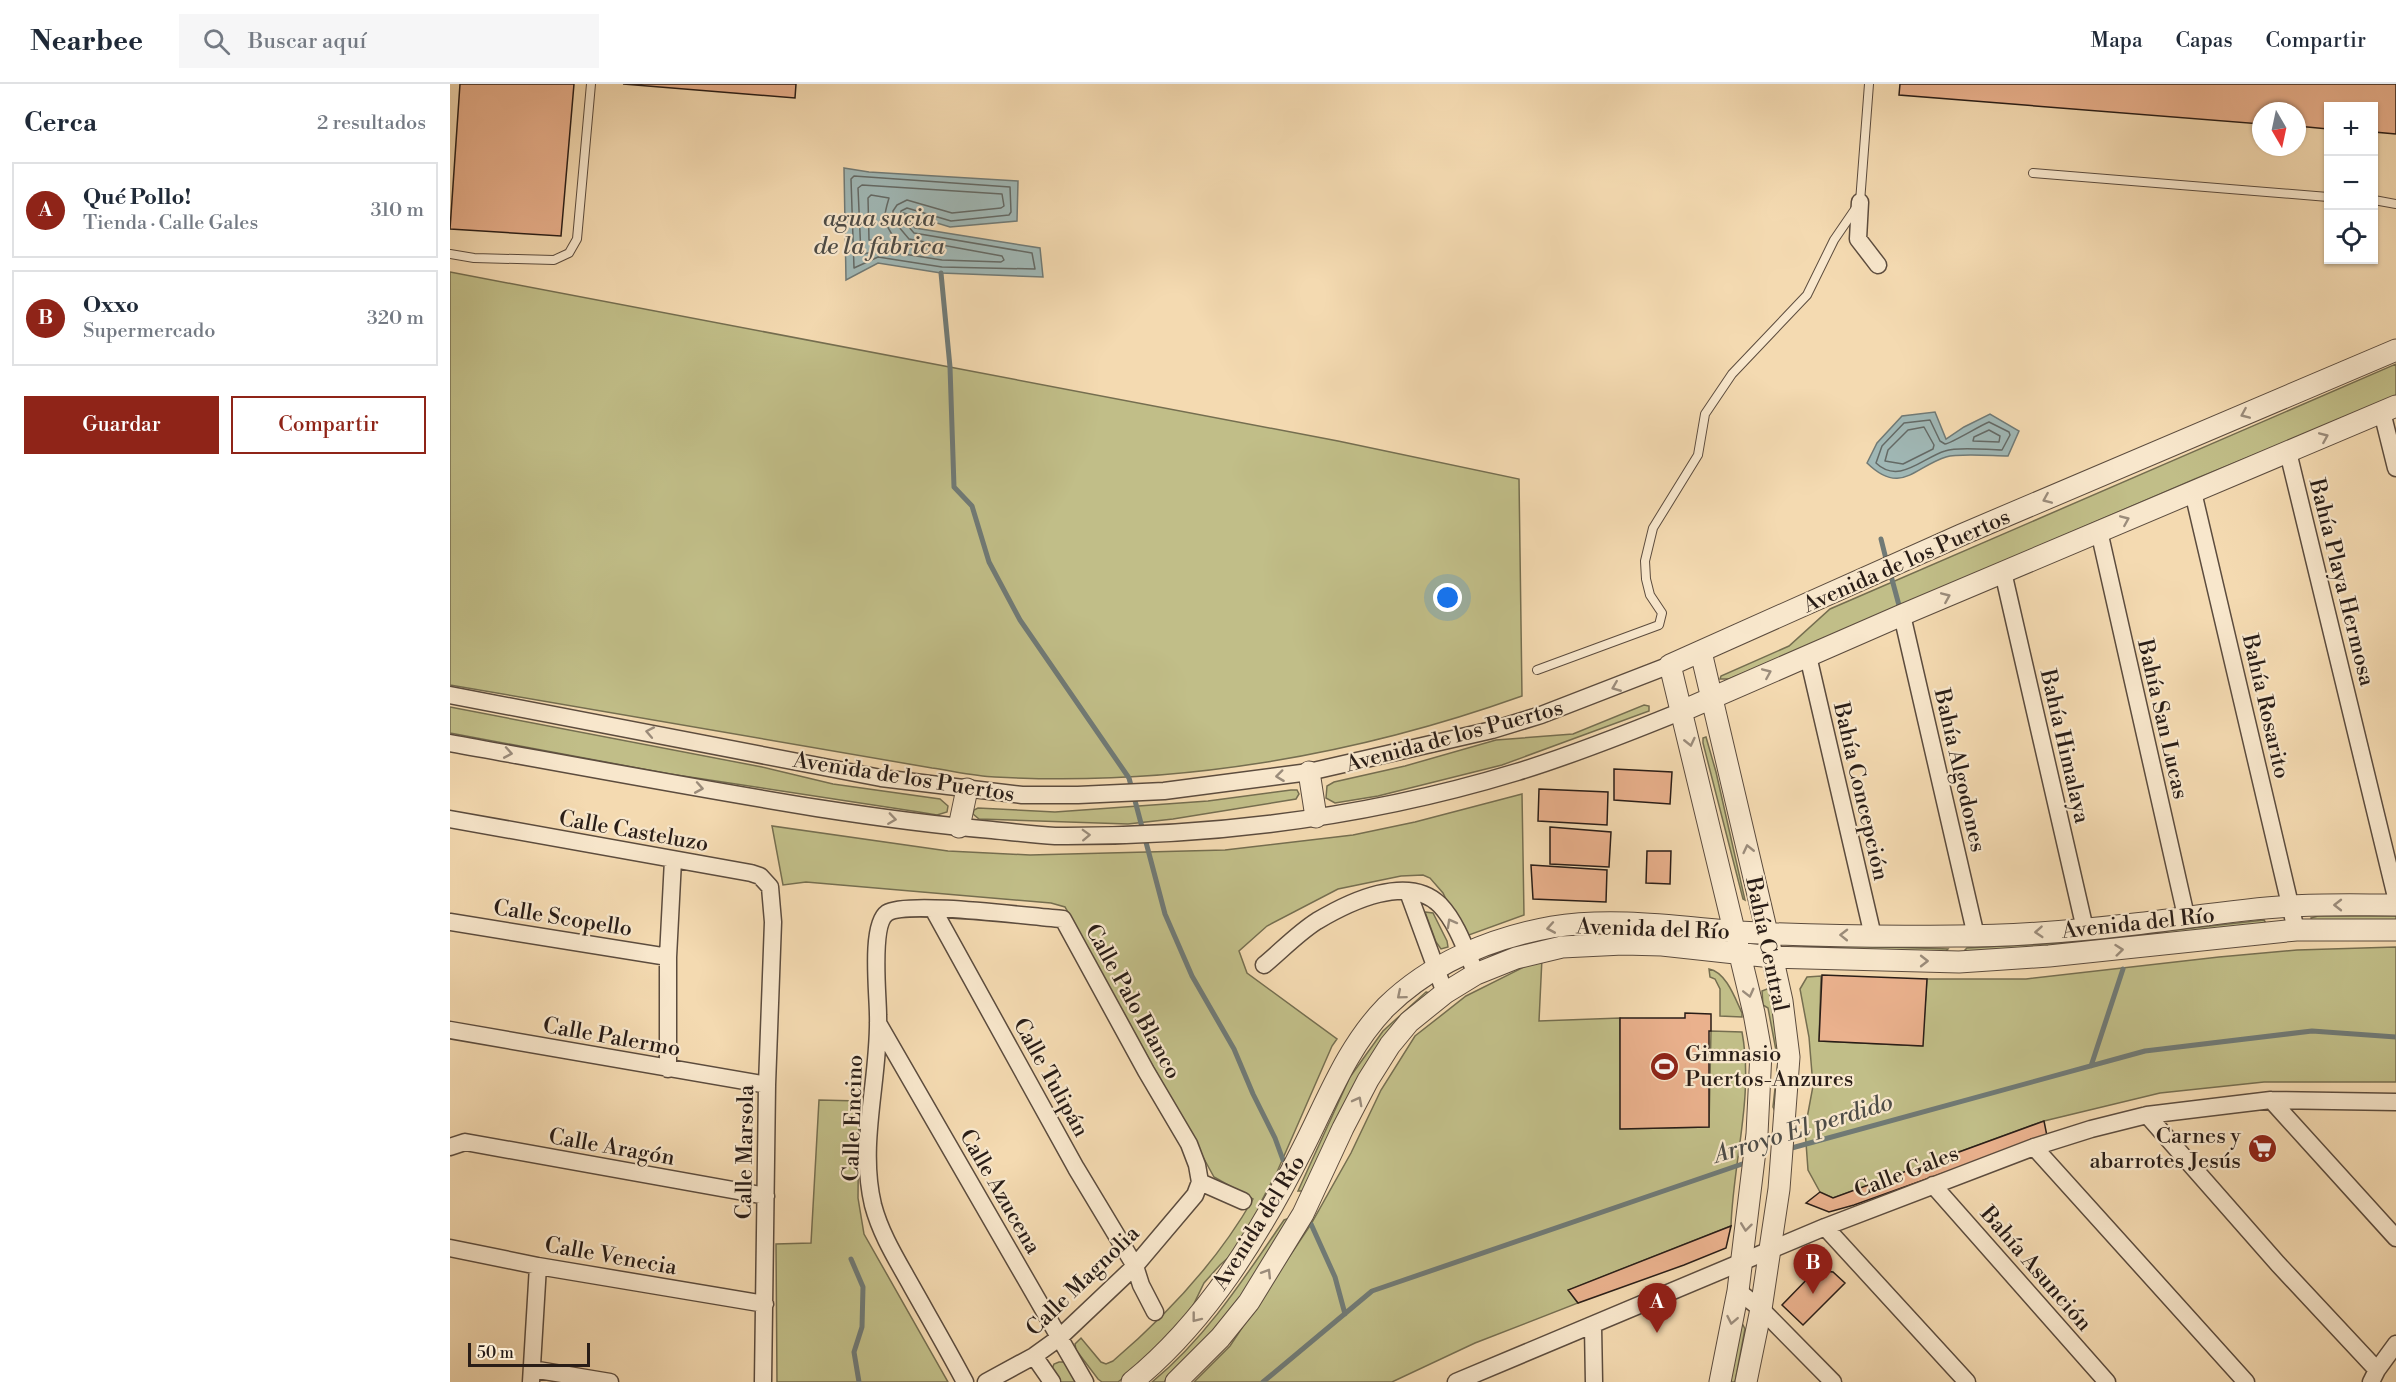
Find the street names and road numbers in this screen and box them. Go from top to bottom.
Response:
street label: Bahía Playa Hermosa [2302,475,2381,690]
street label: Avenida de los Puertos [1798,503,2014,620]
street label: Bahía Rosarito [2236,630,2295,781]
street label: Bahía San Lucas [2131,636,2194,802]
street label: Bahía Himalaya [2033,666,2096,827]
street label: Bahía Algodones [1927,685,1991,855]
street label: Avenida de los Puertos [1342,694,1566,779]
street label: Bahía Concepción [1827,699,1894,883]
street label: Avenida de los Puertos [790,746,1016,808]
street label: Calle Casteluzo [557,805,711,858]
street label: Bahía Central [1739,874,1794,1015]
street label: Calle Scopello [491,894,634,943]
street label: Avenida del Río [2059,902,2216,945]
street label: Avenida del Río [1575,913,1730,946]
street label: Calle Palo Blanco [1079,920,1186,1084]
street label: Calle Palermo [541,1012,683,1063]
street label: Calle Tulipán [1007,1014,1094,1142]
street label: Calle Encino [838,1054,869,1182]
street label: Calle Marsola [731,1084,760,1220]
street label: Calle Aragón [547,1123,677,1172]
street label: Calle Azucena [953,1125,1047,1260]
street label: Calle Gales [1851,1140,1963,1205]
street label: Avenida del Río [1207,1150,1311,1296]
street label: Bahía Asunción [1974,1200,2098,1337]
street label: Calle Magnolia [1021,1220,1146,1342]
street label: Calle Venecia [543,1232,680,1282]

